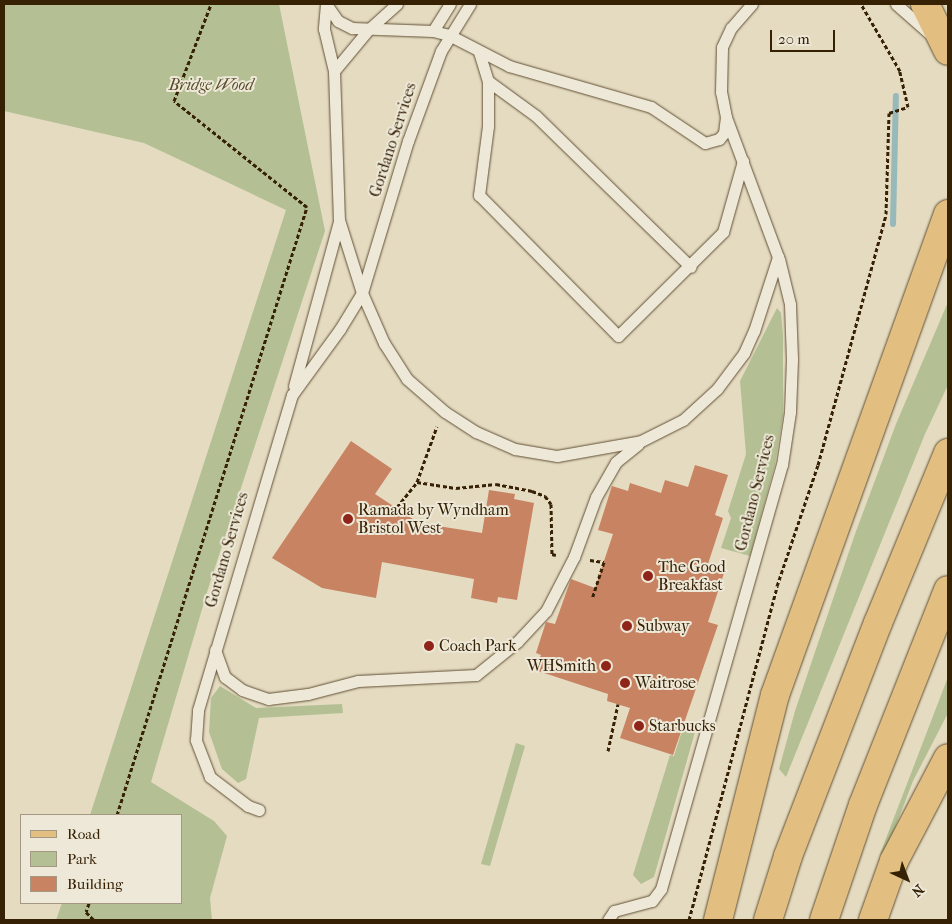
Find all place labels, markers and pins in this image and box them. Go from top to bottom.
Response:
place label: Ramada by Wyndham Bristol West [358,500,509,538]
marker: Ramada by Wyndham Bristol West [342,513,354,525]
place label: The Good Breakfast [658,557,726,595]
marker: The Good Breakfast [642,570,654,582]
place label: Subway [637,616,690,636]
marker: Subway [621,620,633,632]
place label: Coach Park [439,636,516,656]
marker: Coach Park [423,640,435,652]
place label: WHSmith [527,656,596,676]
marker: WHSmith [600,660,612,672]
place label: Waitrose [635,673,696,693]
marker: Waitrose [619,677,631,689]
place label: Starbucks [649,716,716,736]
marker: Starbucks [633,720,645,732]

